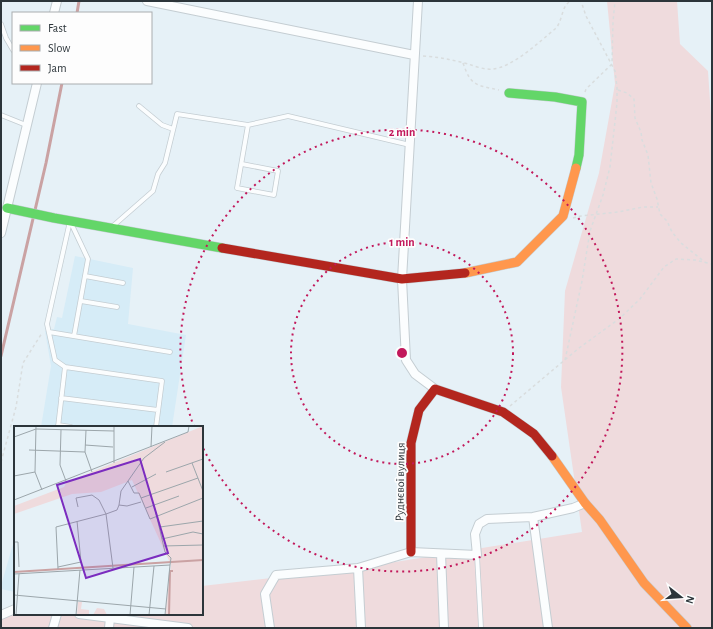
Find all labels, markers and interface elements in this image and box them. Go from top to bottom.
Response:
legend [12,12,152,84]
text: Fast [48,22,67,34]
text: Slow [48,42,70,54]
text: Jam [48,62,67,74]
text: 2 min [389,126,415,138]
text: 1 min [389,236,415,248]
centre of rings [395,346,409,360]
inset map [14,426,203,615]
street label: Руднєвої вулиця [393,442,408,522]
north arrow [661,577,701,617]
text: N [684,595,696,605]

